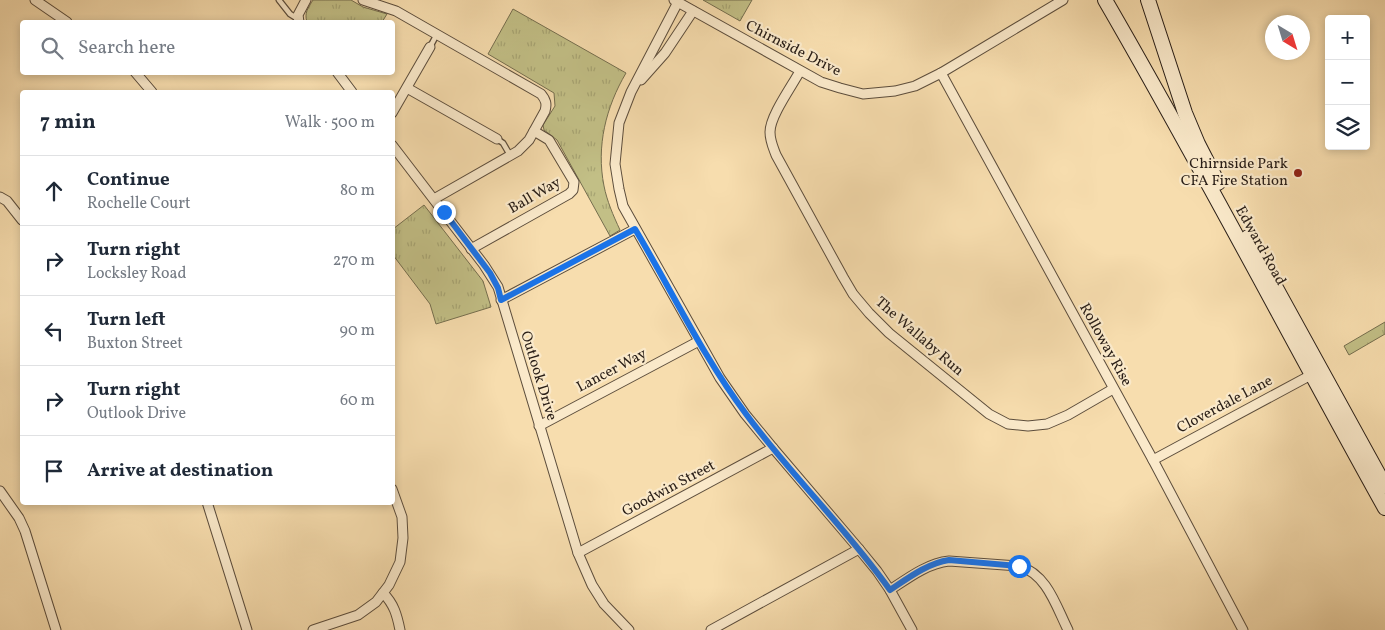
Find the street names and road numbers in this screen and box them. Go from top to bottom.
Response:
street label: Chirnside Drive [742,16,844,82]
street label: Ball Way [505,173,565,219]
street label: Edward Road [1229,202,1291,290]
street label: The Wallaby Run [870,293,968,381]
street label: Rolloway Rise [1073,300,1137,390]
street label: Outlook Drive [514,329,562,423]
street label: Lancer Way [573,344,651,398]
street label: Cloverdale Lane [1173,371,1277,439]
street label: Goodwin Street [619,456,719,522]

